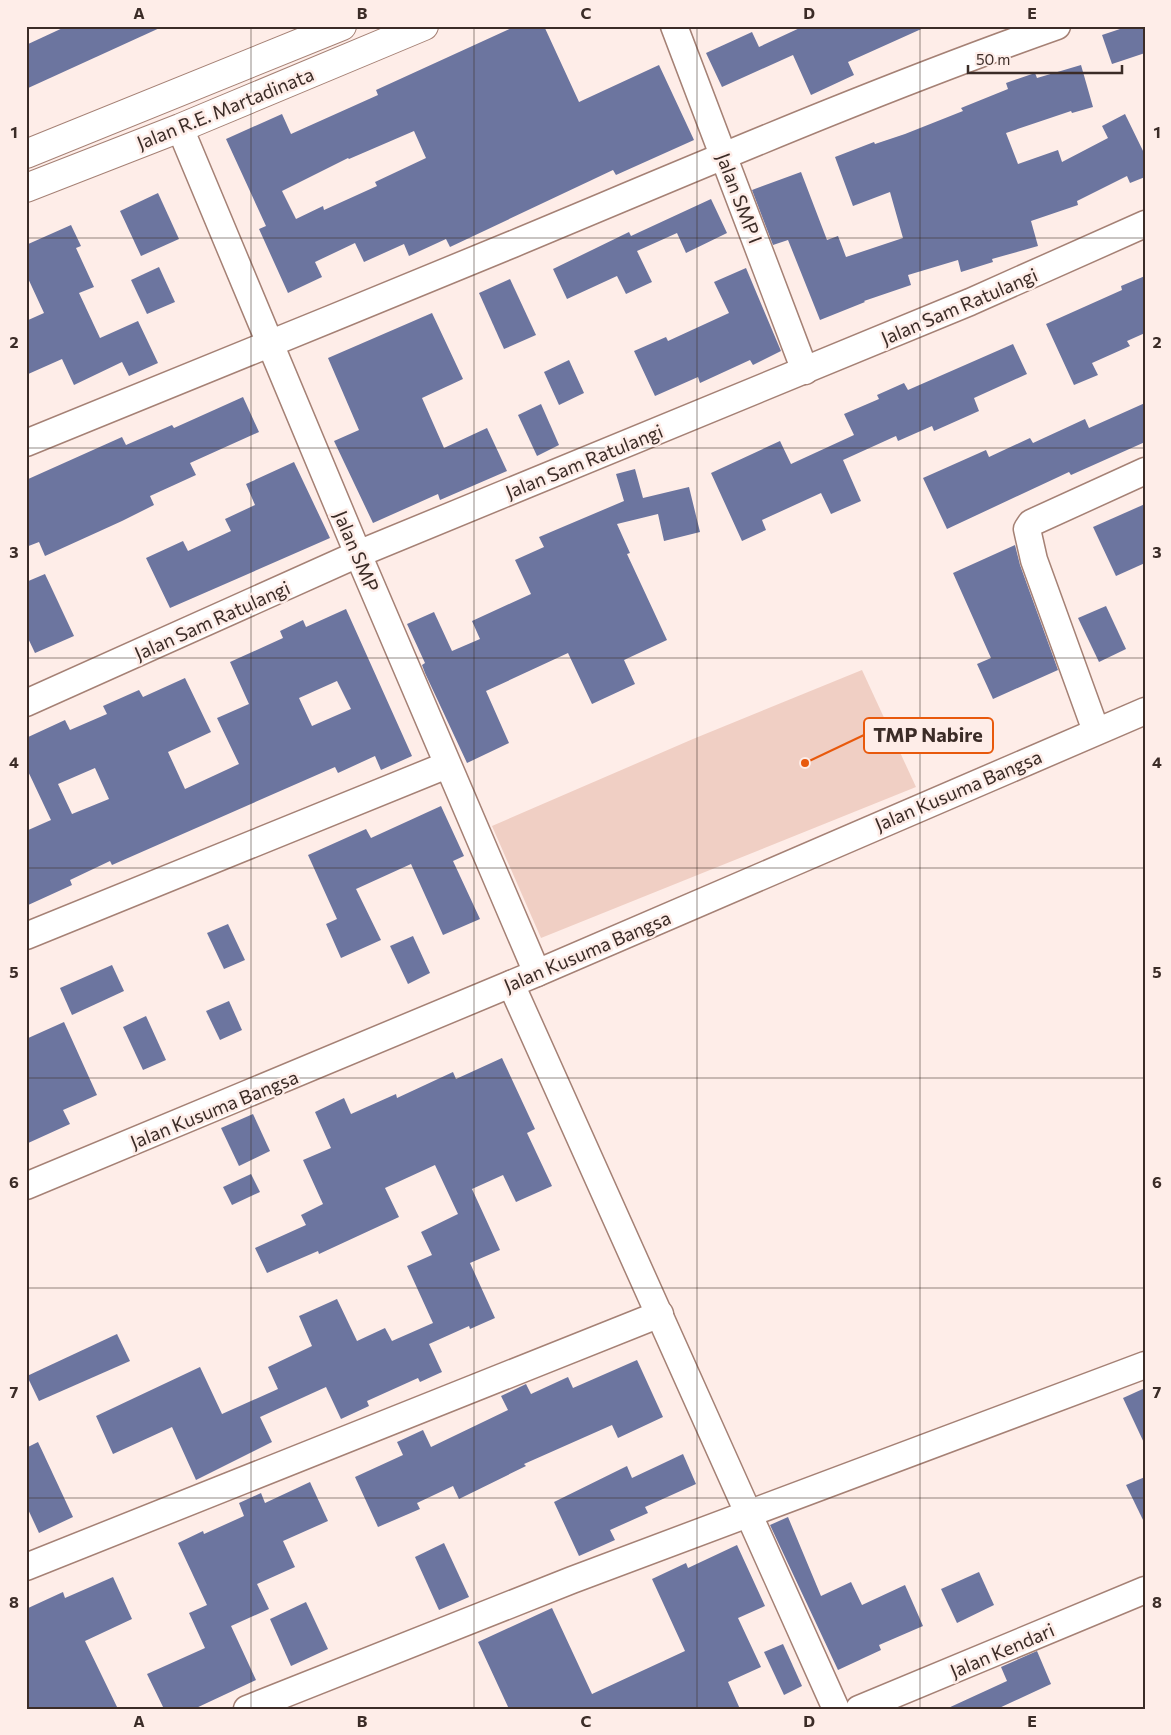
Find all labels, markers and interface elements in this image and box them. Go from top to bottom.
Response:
text: A [133,3,145,22]
text: B [357,3,368,22]
text: C [581,3,592,22]
text: D [803,3,815,22]
text: E [1027,3,1037,22]
scale bar [968,42,1122,74]
text: 50 m [976,50,1010,68]
street label: Jalan R.E. Martadinata [133,62,317,154]
text: 1 [10,122,18,141]
text: 1 [1153,122,1161,141]
street label: Jalan SMP I [712,150,768,246]
street label: Jalan Sam Ratulangi [877,263,1041,349]
text: 2 [9,332,19,351]
text: 2 [1152,332,1162,351]
street label: Jalan Sam Ratulangi [502,419,666,503]
street label: Jalan SMP [330,507,384,595]
text: 3 [9,542,19,561]
text: 3 [1152,542,1162,561]
street label: Jalan Sam Ratulangi [131,575,293,665]
callout: TMP Nabire [864,718,993,753]
text: TMP Nabire [873,722,983,746]
street label: Jalan Kusuma Bangsa [871,744,1045,836]
text: 4 [9,752,19,771]
text: 4 [1152,752,1162,771]
street label: Jalan Kusuma Bangsa [500,905,674,997]
text: 5 [9,962,19,981]
text: 5 [1152,962,1162,981]
street label: Jalan Kusuma Bangsa [127,1065,301,1153]
text: 6 [9,1172,19,1191]
text: 6 [1152,1172,1162,1191]
text: 7 [10,1382,19,1401]
text: 7 [1153,1382,1162,1401]
text: 8 [9,1592,19,1611]
text: 8 [1152,1592,1162,1611]
street label: Jalan Kendari [946,1618,1058,1682]
text: A [133,1711,145,1730]
text: B [357,1711,368,1730]
text: C [581,1711,592,1730]
text: D [803,1711,815,1730]
text: E [1027,1711,1037,1730]

